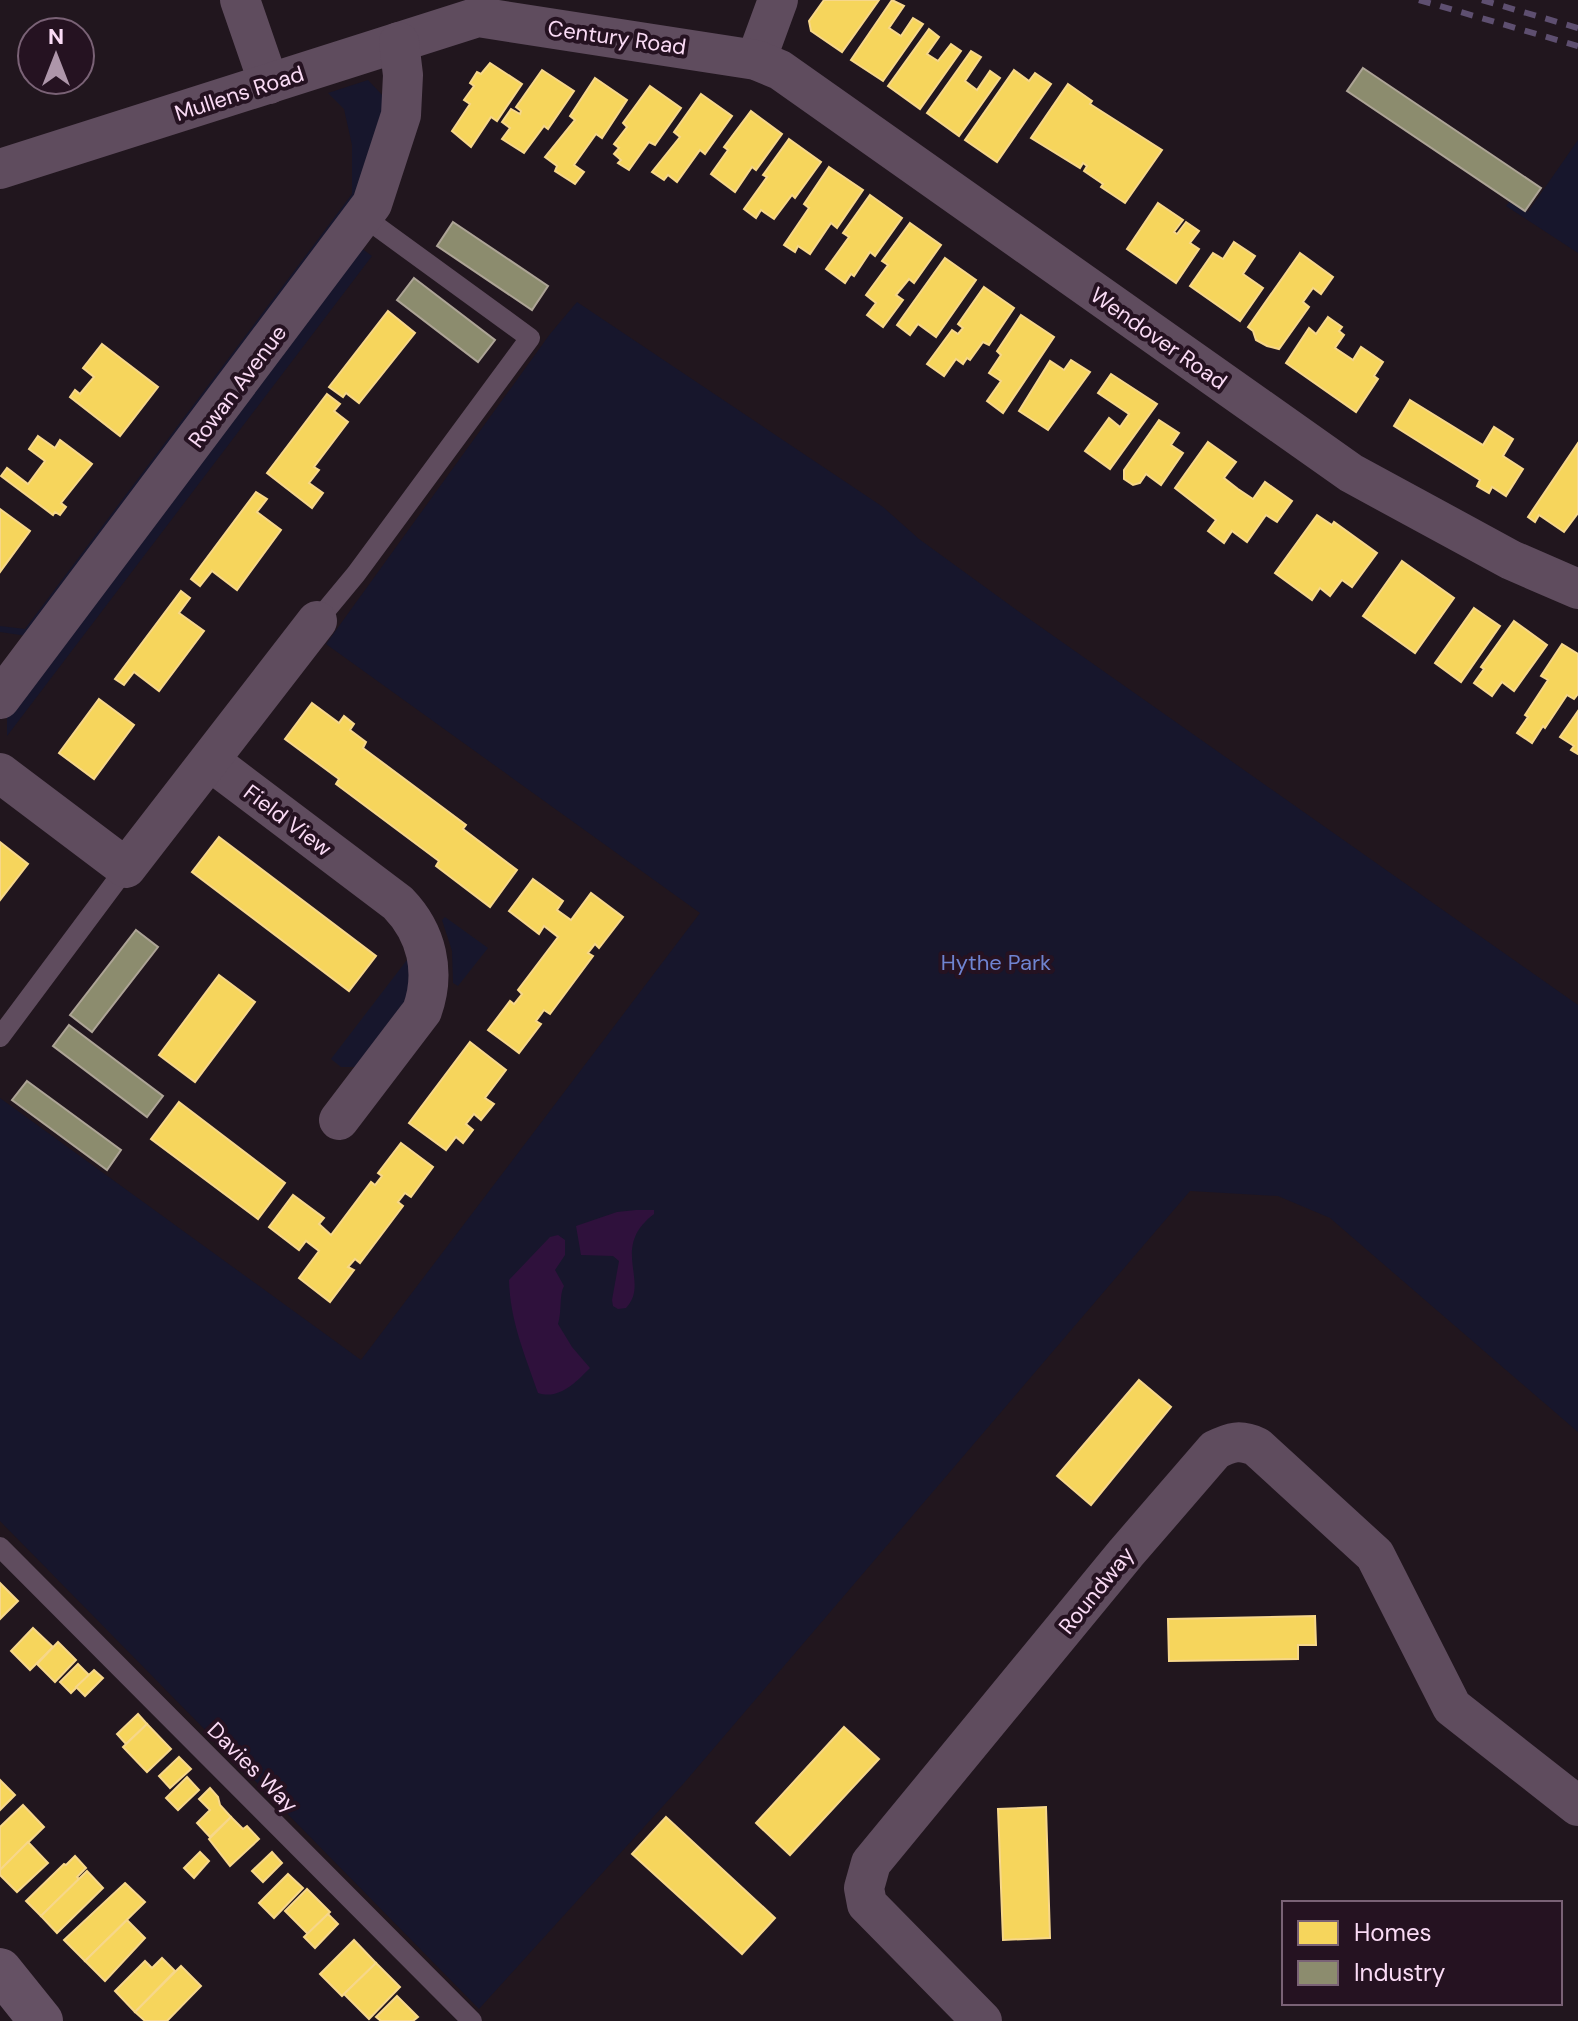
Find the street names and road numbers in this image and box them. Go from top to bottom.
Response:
street label: Century Road [546,13,688,62]
street label: Mullens Road [171,59,307,128]
street label: Wendover Road [1085,281,1233,396]
street label: Rowan Avenue [182,319,293,454]
street label: Field View [238,778,338,863]
street label: Roundway [1052,1540,1141,1640]
street label: Davies Way [201,1716,304,1819]

